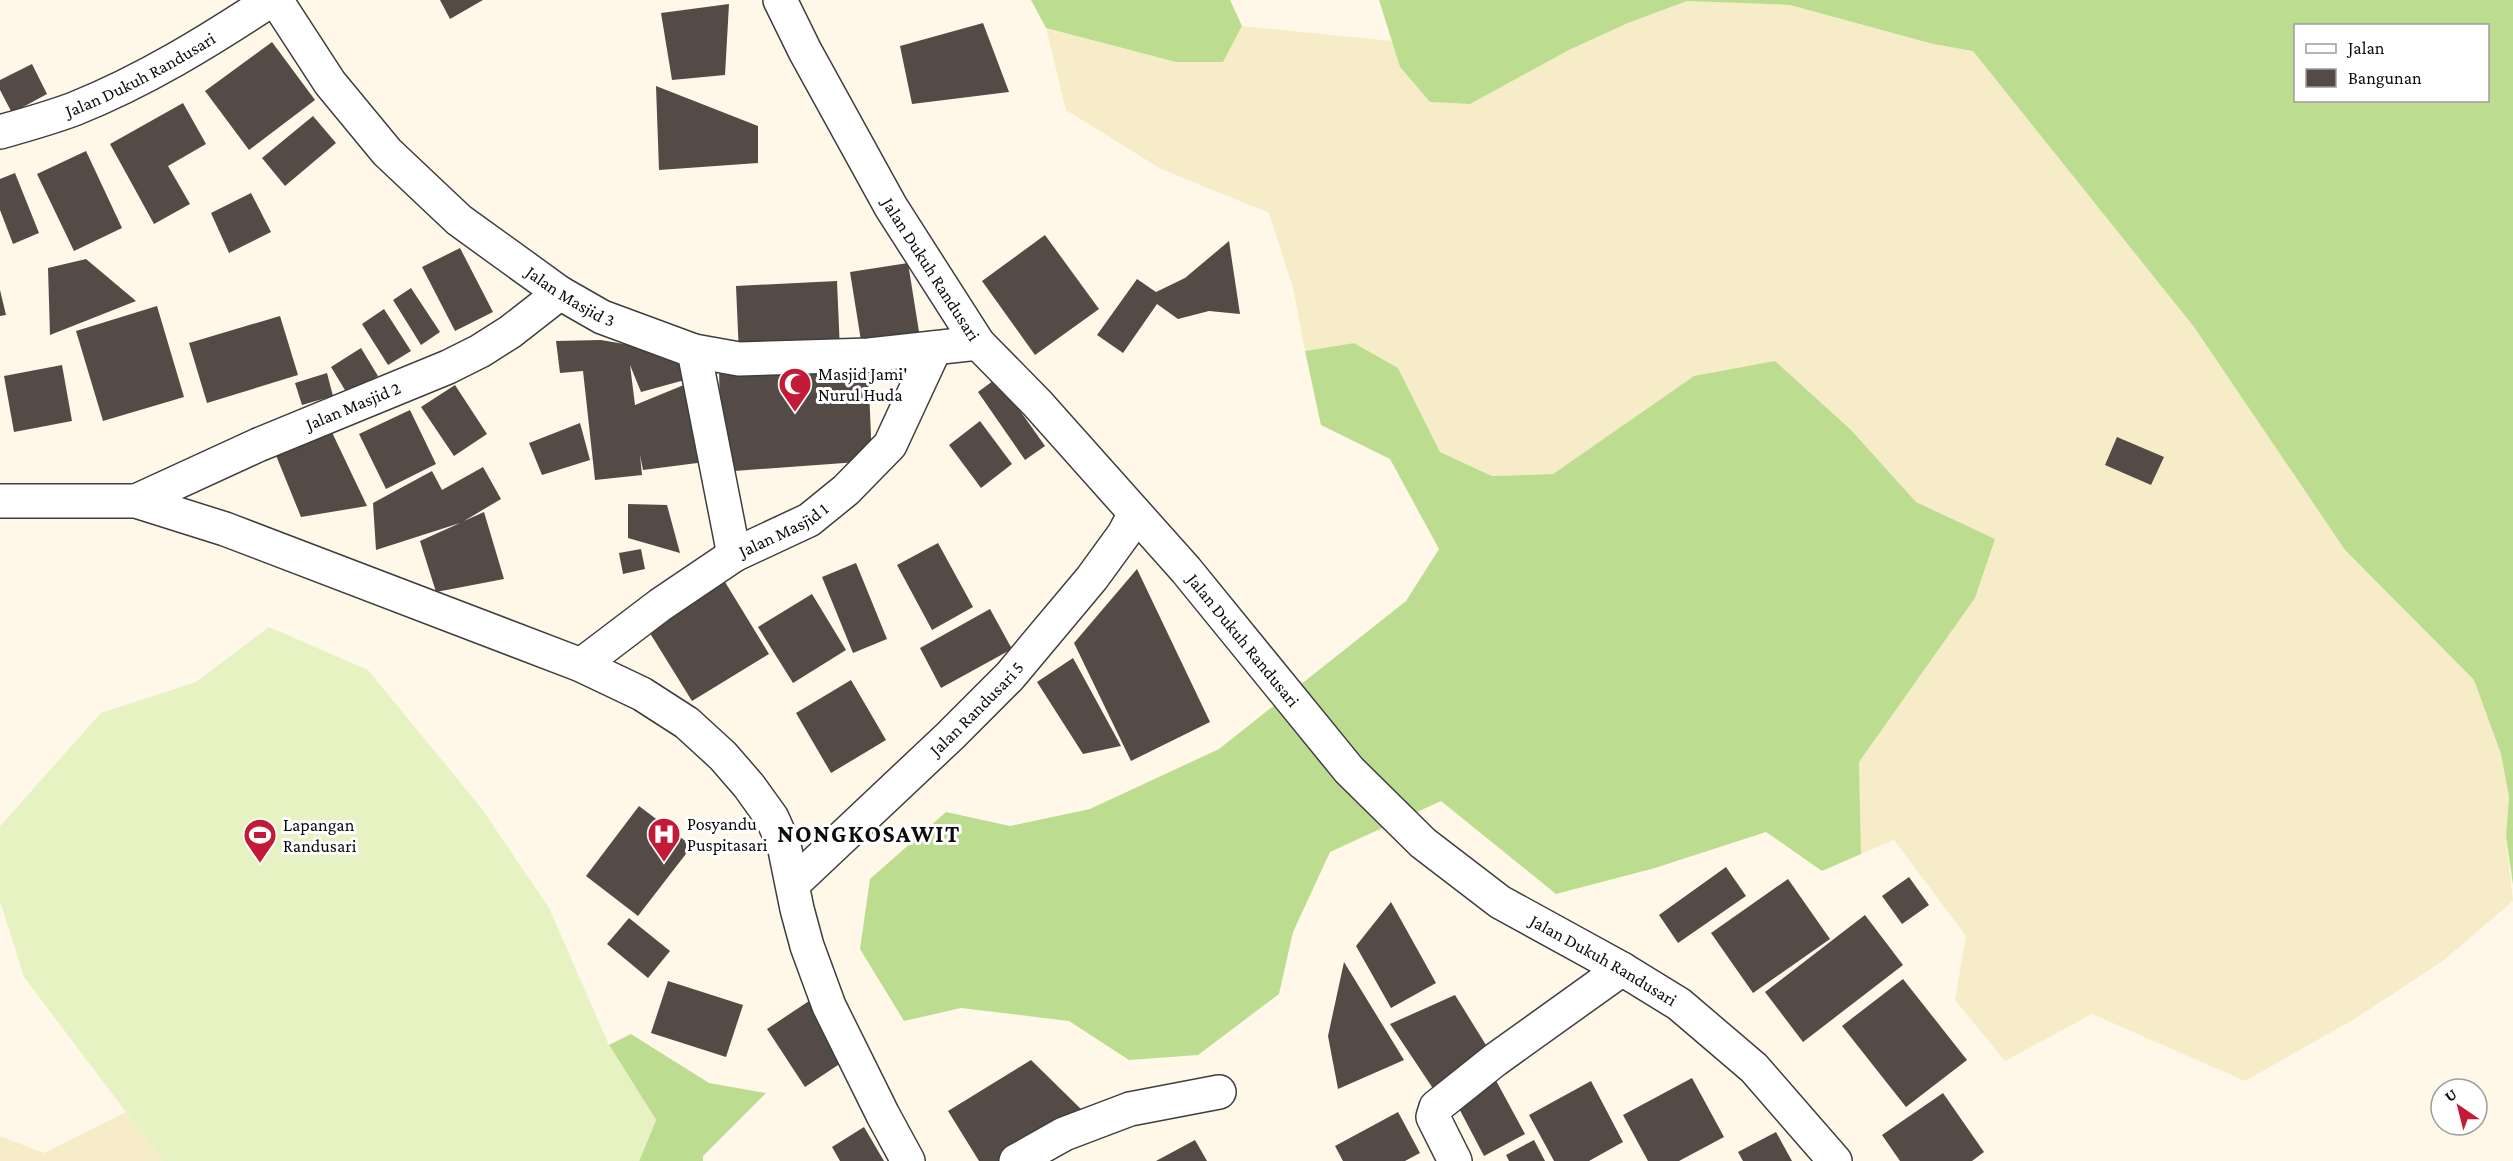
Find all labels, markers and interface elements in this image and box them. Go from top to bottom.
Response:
legend [2294,24,2489,102]
street label: Jalan Dukuh Randusari [61,28,219,122]
text: Jalan [2346,38,2385,58]
text: Bangunan [2348,68,2422,88]
street label: Jalan Dukuh Randusari [877,193,984,345]
street label: Jalan Masjid 3 [520,261,617,331]
place label: Masjid Jami' Nurul Huda [818,364,907,405]
mosque icon: Masjid Jami' Nurul Huda [777,366,813,413]
street label: Jalan Masjid 2 [301,378,403,435]
street label: Jalan Masjid 1 [734,498,832,562]
street label: Jalan Dukuh Randusari [1182,568,1304,711]
street label: Jalan Randusari 5 [924,657,1028,761]
place label: Posyandu Puspitasari [687,814,768,855]
place label: Lapangan Randusari [283,815,357,856]
hospital icon: Posyandu Puspitasari [646,816,682,863]
sports icon: Lapangan Randusari [242,817,278,864]
district label: NONGKOSAWIT [777,820,961,847]
street label: Jalan Dukuh Randusari [1525,909,1681,1010]
north arrow [2429,1077,2489,1137]
text: U [2441,1085,2460,1105]

